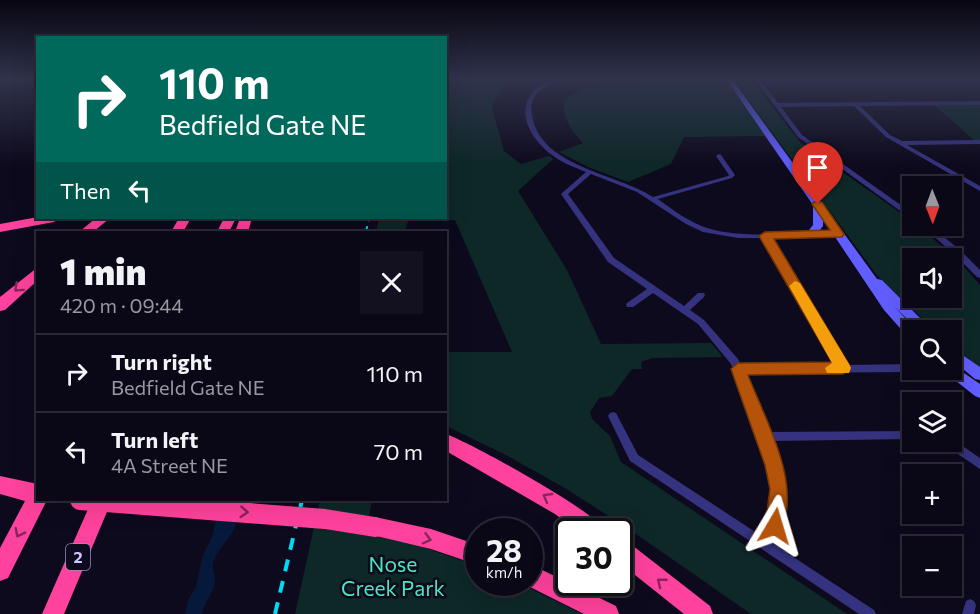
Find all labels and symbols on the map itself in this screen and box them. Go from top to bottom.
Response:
pin [792,142,843,204]
north arrow [902,176,962,236]
one-way arrow [15,281,25,292]
one-way arrow [543,493,553,505]
position arrow [743,494,807,558]
one-way arrow [239,505,248,518]
speed limit sign: 30 [555,518,633,596]
one-way arrow [15,527,26,538]
one-way arrow [422,531,432,544]
road number: 2 [66,544,90,570]
park label: Nose Creek Park [341,551,445,600]
one-way arrow [656,578,667,589]

